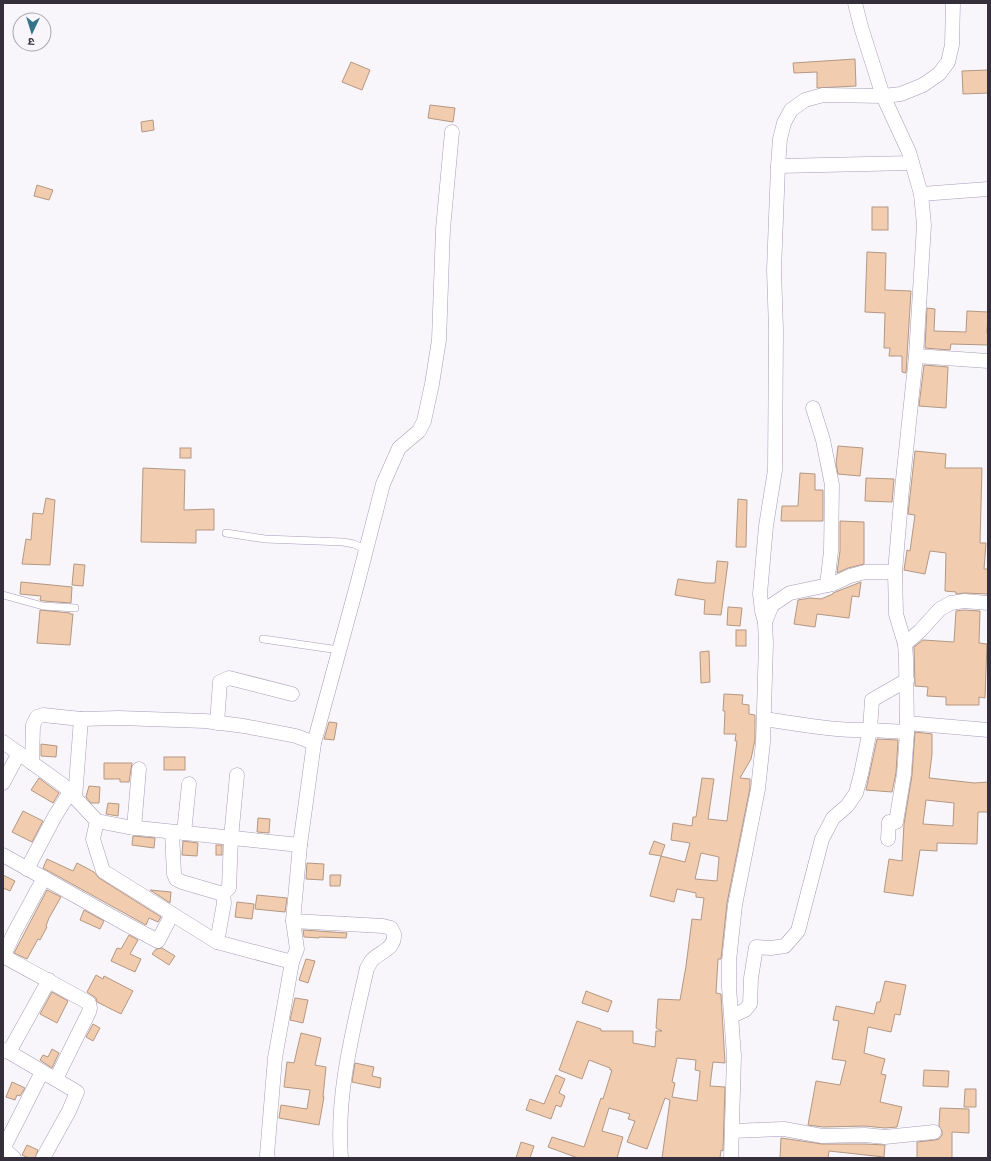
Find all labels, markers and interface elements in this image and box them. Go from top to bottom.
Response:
north arrow [12,12,52,52]
text: उ [27,35,35,49]

